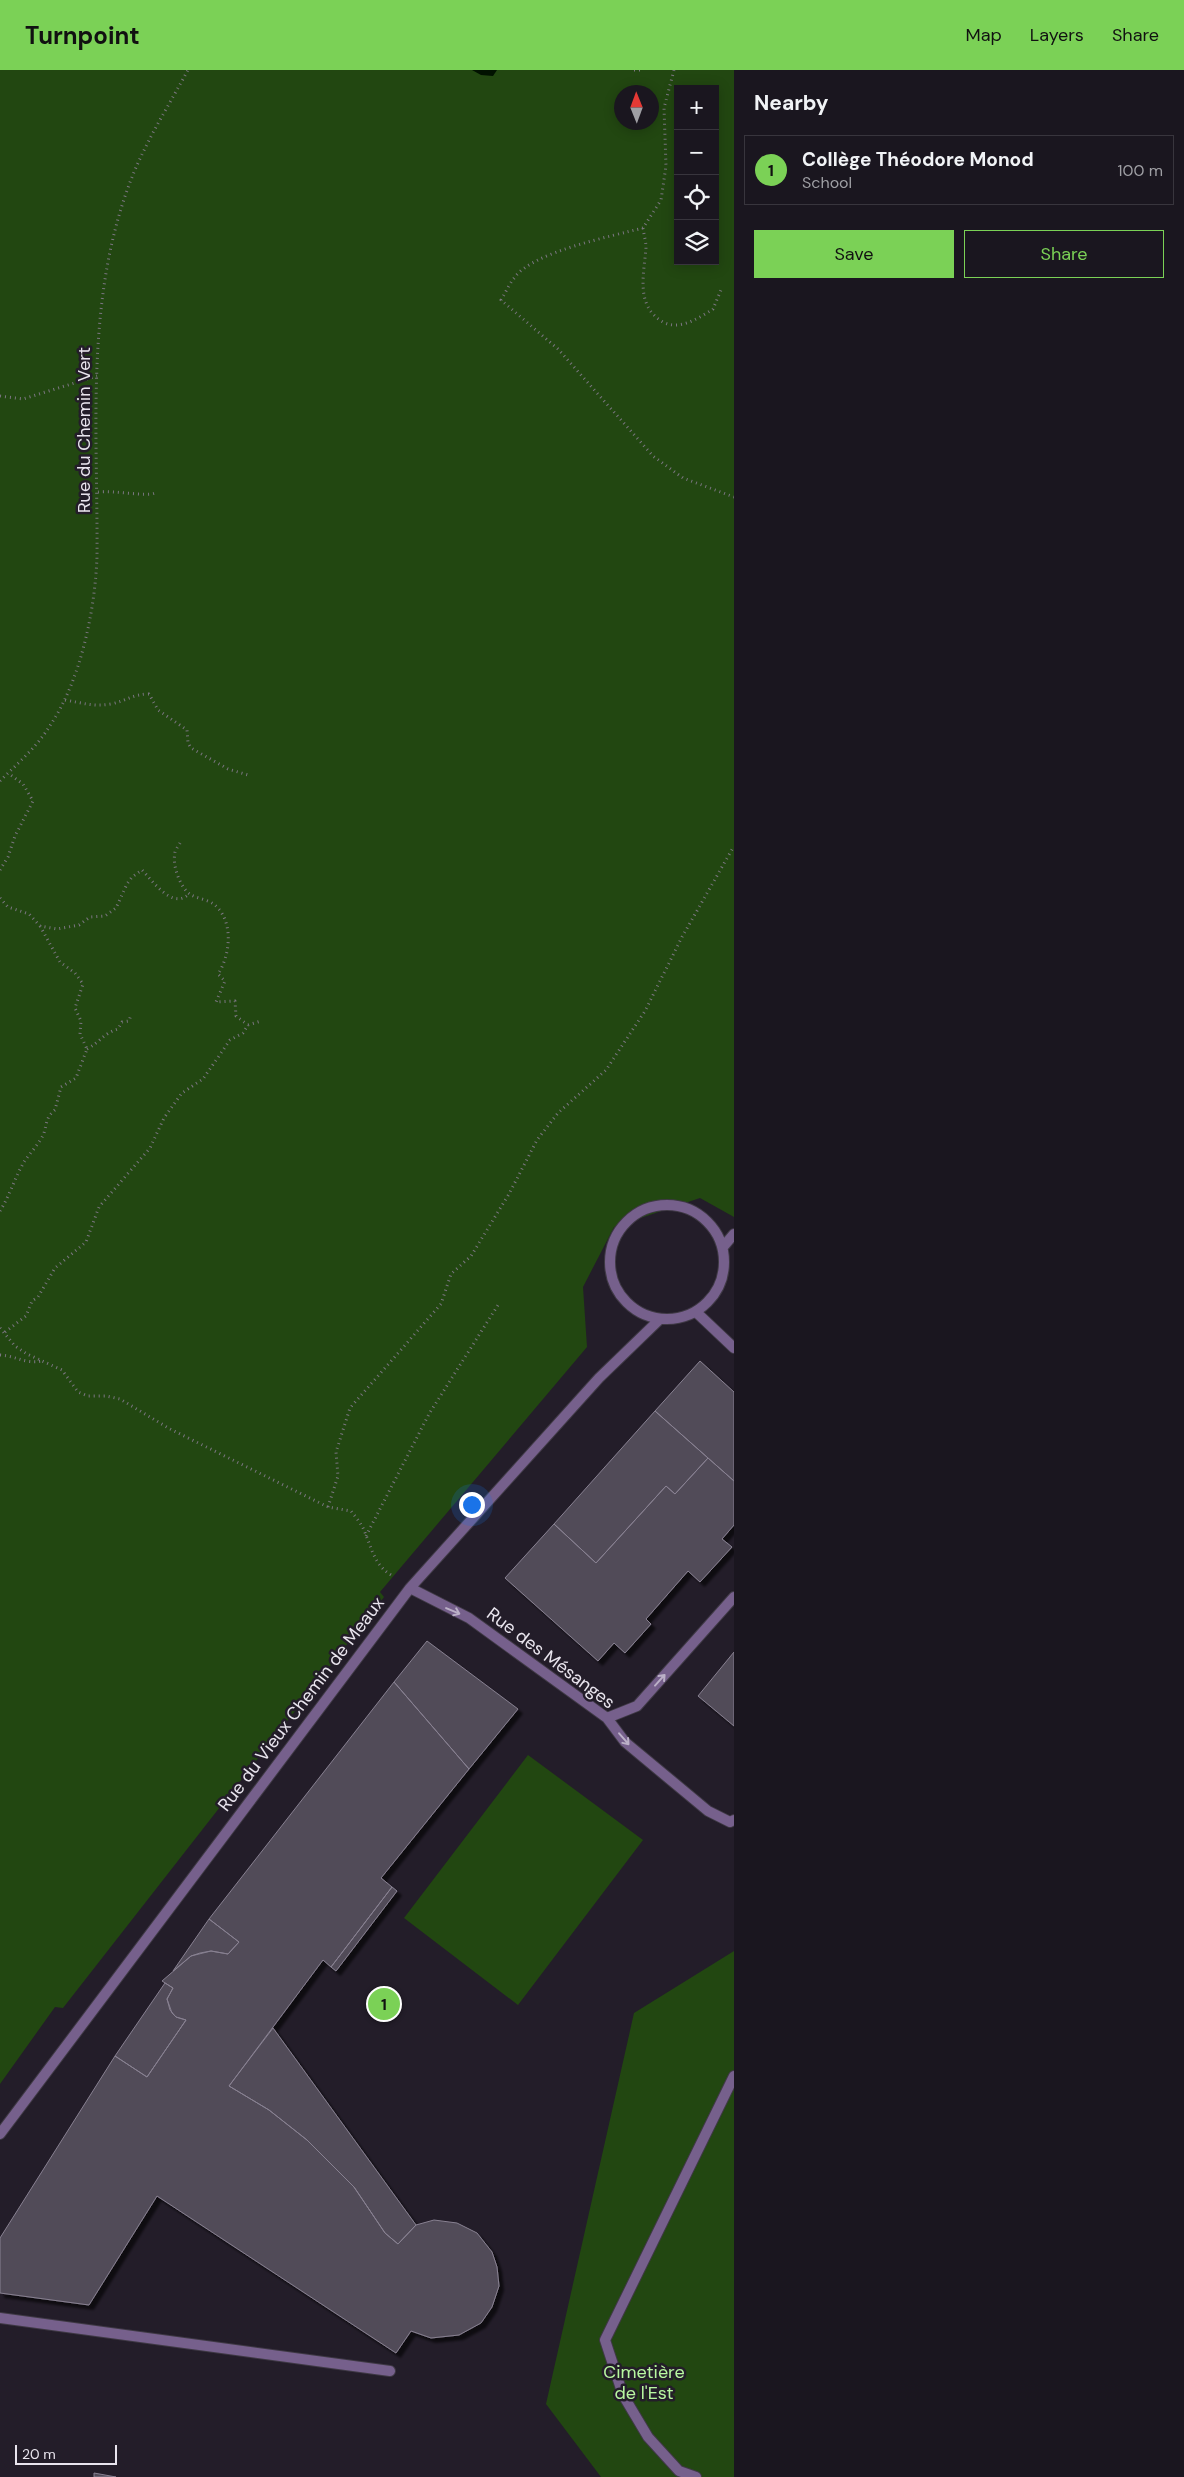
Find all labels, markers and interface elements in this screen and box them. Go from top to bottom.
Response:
text: Turnpoint [25,20,140,51]
text: Map [966,23,1002,47]
text: Layers [1030,23,1084,47]
text: Share [1112,23,1159,47]
north arrow [614,85,659,130]
map controls [674,85,719,265]
button: + [674,85,719,130]
text: Nearby [754,89,828,117]
button: − [674,130,719,175]
text: Collège Théodore Monod [802,147,1034,172]
text: 1 [768,160,774,181]
text: 100 m [1118,160,1163,181]
text: School [802,172,852,193]
button: locate [674,175,719,220]
button: layers [674,220,719,265]
button: Save [754,230,954,278]
button: Share [964,230,1164,278]
street label: Rue du Chemin Vert [72,347,96,513]
your location [459,1492,485,1518]
street label: Rue du Vieux Chemin de Meaux [212,1592,390,1816]
street label: Rue des Mésanges [482,1602,620,1714]
one-way arrow [445,1606,460,1616]
one-way arrow [654,1674,666,1687]
one-way arrow [618,1732,629,1745]
pin: 1 [368,1985,400,2023]
park label: Cimetière de l'Est [603,2360,685,2405]
scale bar [15,2442,118,2465]
text: 20 m [22,2445,56,2463]

